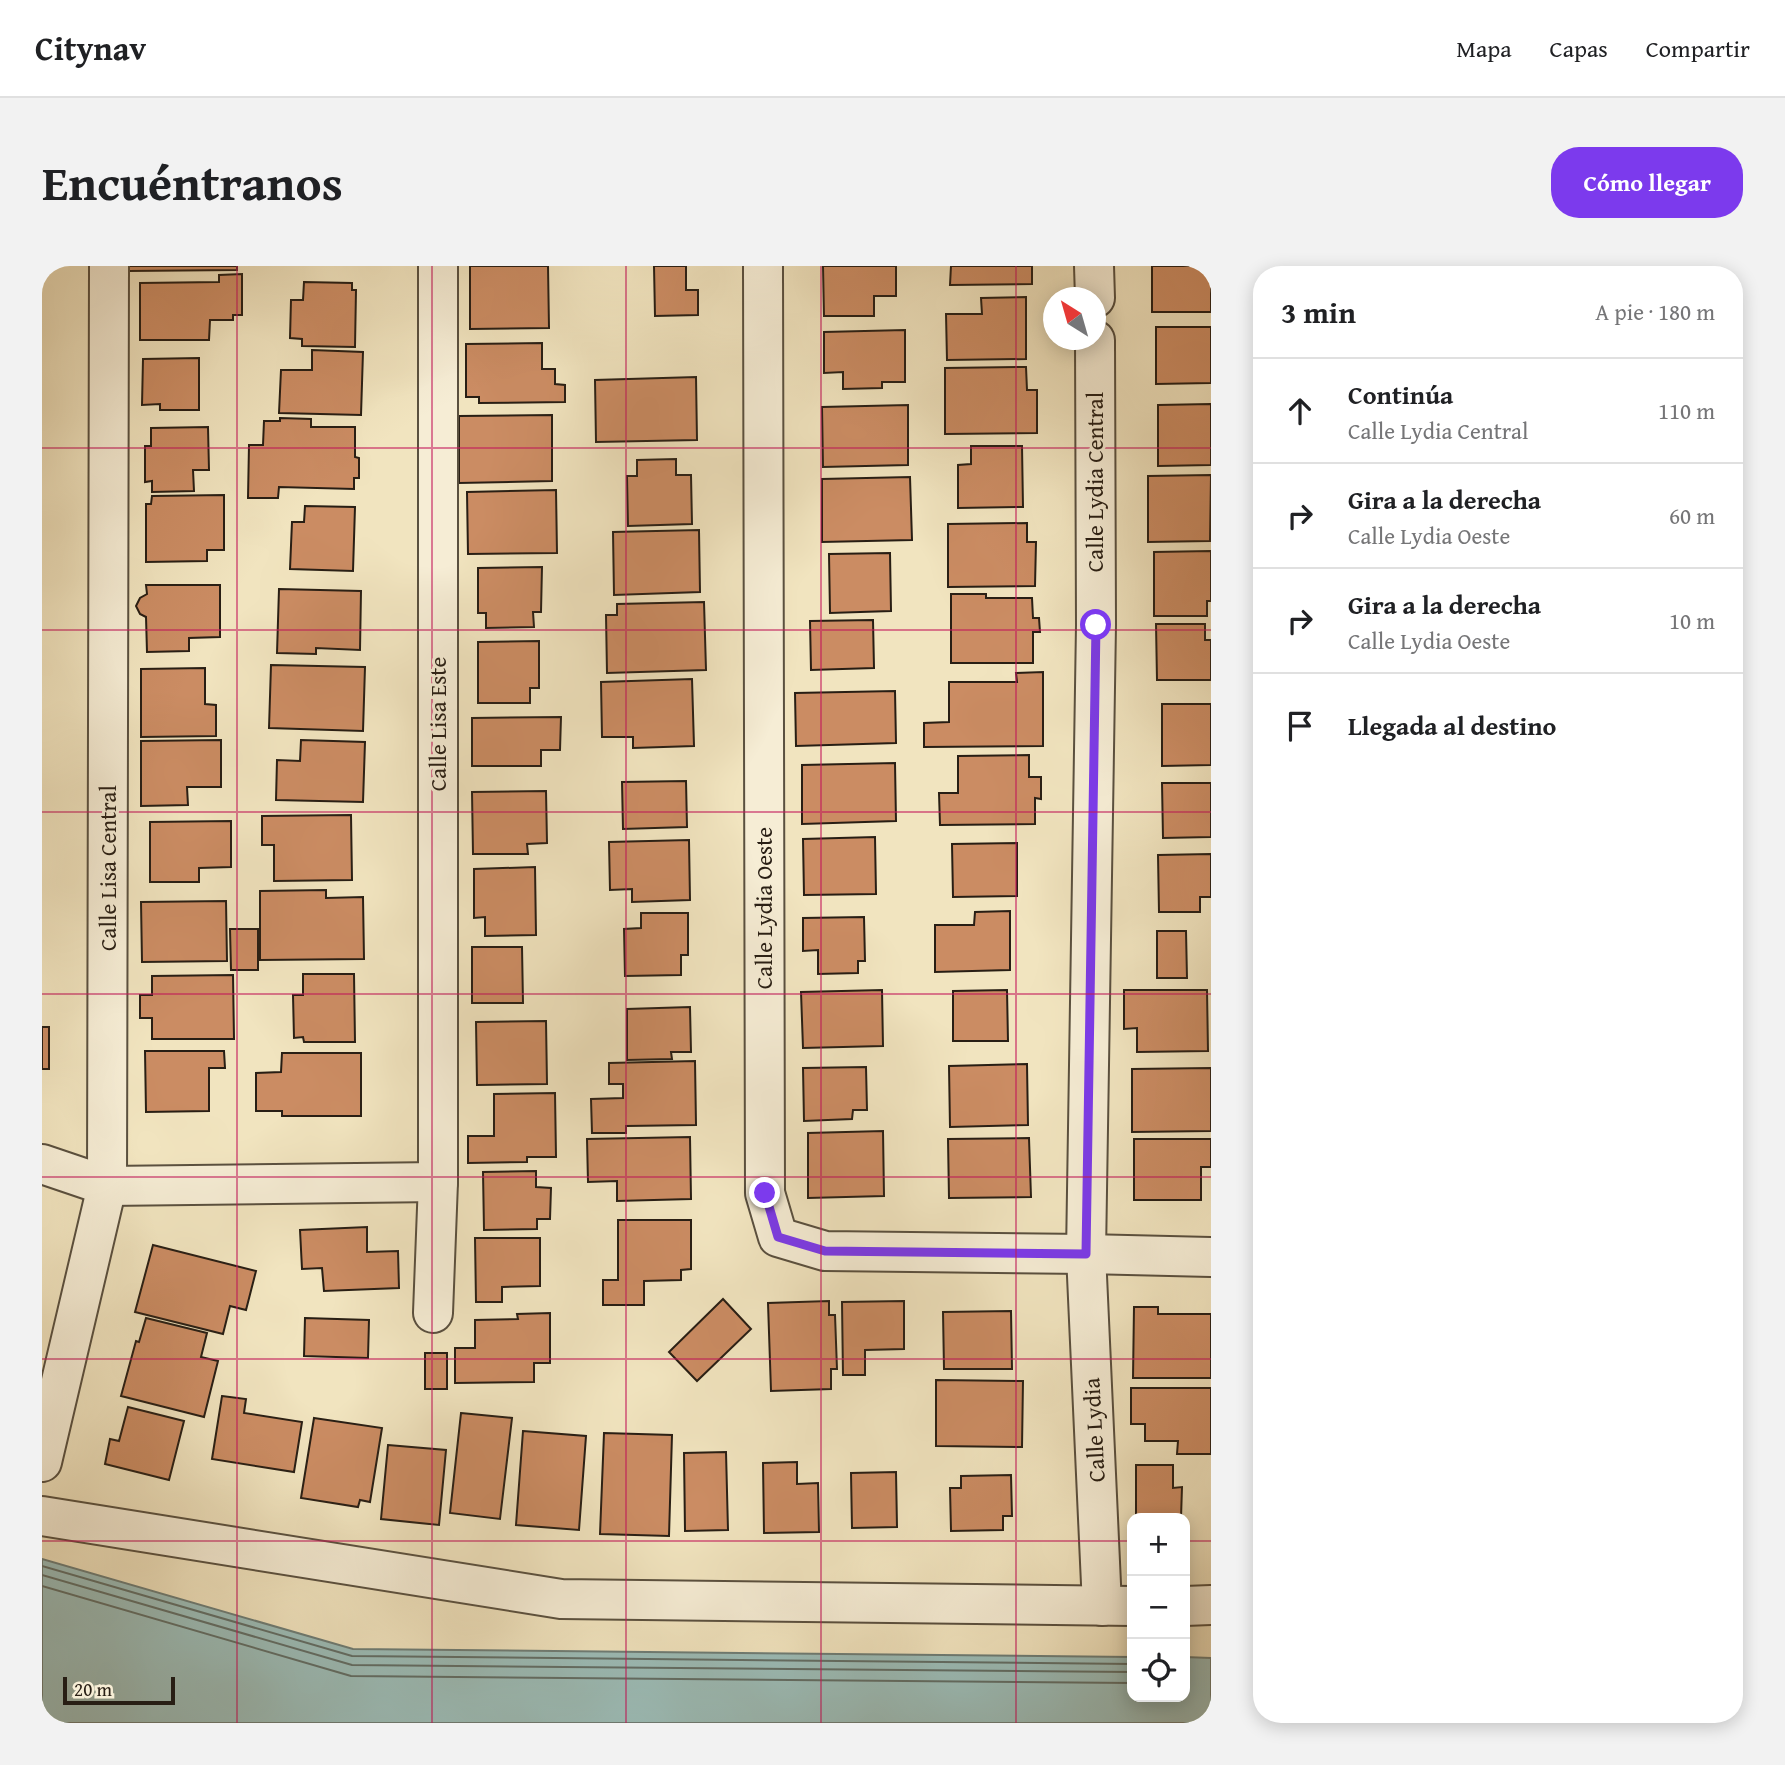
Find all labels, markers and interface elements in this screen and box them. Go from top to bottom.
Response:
text: Citynav [35,24,146,72]
text: Mapa [1456,31,1512,66]
text: Capas [1550,31,1608,66]
text: Compartir [1646,31,1750,66]
text: Encuéntranos [42,146,343,218]
button: Cómo llegar [1551,147,1743,218]
north arrow [1043,287,1106,350]
text: 3 min [1281,290,1356,334]
text: A pie · 180 m [1595,295,1715,328]
text: Continúa [1348,375,1453,414]
street label: Calle Lydia Central [1078,392,1111,572]
icon: ahead [1281,392,1319,430]
text: 110 m [1658,394,1715,427]
text: Calle Lydia Central [1348,414,1528,447]
text: Gira a la derecha [1348,480,1541,519]
icon: right [1281,497,1319,535]
text: 60 m [1669,499,1715,532]
text: Calle Lydia Oeste [1348,519,1510,552]
text: Gira a la derecha [1348,585,1541,624]
icon: right [1281,602,1319,640]
text: 10 m [1669,604,1715,637]
route start [1080,609,1111,640]
text: Calle Lydia Oeste [1348,624,1510,657]
street label: Calle Lisa Este [421,657,454,791]
text: Llegada al destino [1348,706,1556,745]
icon: arrive [1281,707,1319,745]
street label: Calle Lisa Central [91,785,124,951]
street label: Calle Lydia Oeste [747,827,780,989]
route end [749,1177,780,1208]
street label: Calle Lydia [1074,1377,1113,1483]
map controls [1127,1513,1190,1702]
button: + [1127,1513,1190,1576]
button: − [1127,1576,1190,1639]
button: locate [1127,1639,1190,1702]
scale bar [63,1674,175,1706]
text: 20 m [74,1675,112,1703]

